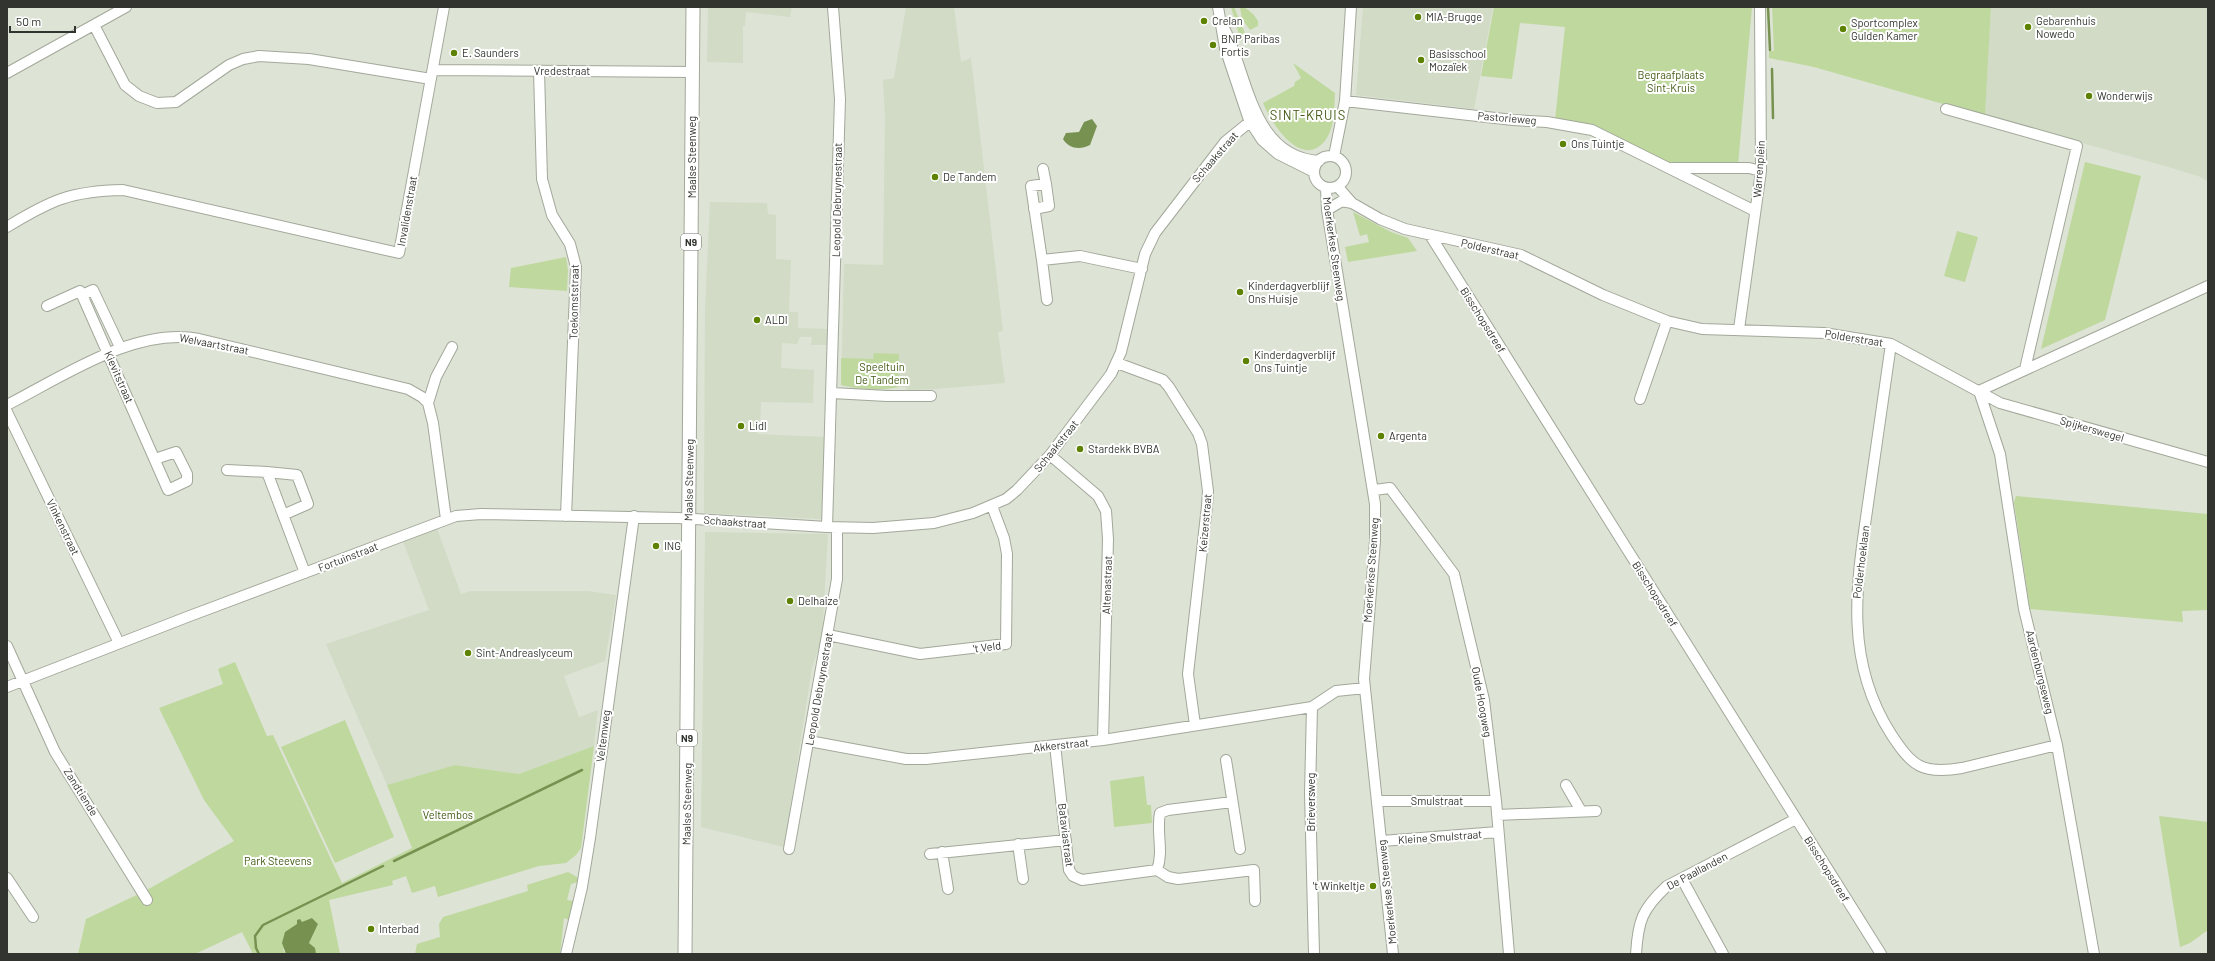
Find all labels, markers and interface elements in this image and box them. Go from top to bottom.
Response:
scale bar [10,8,75,34]
place label: MIA-Brugge [1426,10,1482,23]
marker: MIA-Brugge [1413,12,1423,22]
text: 50 m [16,14,41,28]
place label: Crelan [1212,14,1243,27]
place label: Gebarenhuis Nowedo [2036,14,2096,40]
marker: Crelan [1199,16,1209,26]
place label: Sportcomplex Gulden Kamer [1851,16,1918,42]
marker: Gebarenhuis Nowedo [2023,22,2033,32]
marker: Sportcomplex Gulden Kamer [1838,24,1848,34]
place label: BNP Paribas Fortis [1221,32,1280,58]
marker: BNP Paribas Fortis [1208,40,1218,50]
place label: E. Saunders [462,46,519,59]
place label: Basisschool Mozaïek [1429,47,1486,73]
marker: E. Saunders [449,48,459,58]
marker: Basisschool Mozaïek [1416,55,1426,65]
street label: Vredestraat [534,64,590,77]
park label: Begraafplaats Sint-Kruis [1638,68,1704,94]
place label: Wonderwijs [2097,89,2153,102]
marker: Wonderwijs [2084,91,2094,101]
district label: SINT-KRUIS [1270,107,1346,123]
street label: Pastorieweg [1477,108,1537,127]
street label: Maalse Steenweg [685,116,698,198]
street label: Schaakstraat [1189,129,1240,185]
place label: Ons Tuintje [1571,137,1624,150]
marker: Ons Tuintje [1558,139,1568,149]
street label: Warrenplein [1750,140,1767,198]
street label: Leopold Debruynestraat [829,143,844,257]
place label: De Tandem [943,170,996,183]
marker: De Tandem [930,172,940,182]
street label: Invalidenstraat [394,175,419,247]
street label: Moerkerkse Steenweg [1321,196,1348,302]
road number: N9 [681,234,701,250]
street label: Polderstraat [1460,236,1520,261]
street label: Toekomststraat [566,264,581,340]
place label: Kinderdagverblijf Ons Huisje [1248,279,1330,305]
street label: Bisschopsdreef [1458,285,1509,355]
marker: Kinderdagverblijf Ons Huisje [1235,287,1245,297]
place label: ALDI [765,313,788,326]
marker: ALDI [752,315,762,325]
street label: Polderstraat [1824,326,1884,349]
street label: Welvaartstraat [178,330,250,357]
place label: Kinderdagverblijf Ons Tuintje [1254,348,1336,374]
street label: Kievitstraat [102,349,137,405]
marker: Kinderdagverblijf Ons Tuintje [1241,356,1251,366]
park label: Speeltuin De Tandem [855,360,909,386]
street label: Spijkerswegel [2059,413,2126,444]
street label: Schaakstraat [1031,417,1081,474]
place label: Lidl [749,419,767,432]
marker: Lidl [736,421,746,431]
place label: Argenta [1389,429,1427,442]
marker: Argenta [1376,431,1386,441]
street label: Maalse Steenweg [681,439,696,521]
place label: Stardekk BVBA [1088,442,1160,455]
marker: Stardekk BVBA [1075,444,1085,454]
street label: Keizerstraat [1195,493,1214,553]
street label: Vinkenstraat [44,497,83,557]
street label: Schaakstraat [703,513,767,530]
street label: Moerkerkse Steenweg [1360,517,1381,623]
street label: Polderhoeklaan [1850,525,1871,599]
street label: Fortuinstraat [316,539,380,574]
place label: ING [664,539,681,552]
marker: ING [651,541,661,551]
street label: Altenastraat [1099,555,1114,615]
street label: Bisschopsdreef [1630,559,1681,629]
place label: Delhaize [798,594,838,607]
marker: Delhaize [785,596,795,606]
street label: Aardenburgseweg [2024,629,2057,715]
street label: Leopold Debruynestraat [802,631,835,746]
street label: 't Veld [972,638,1002,655]
place label: Sint-Andreaslyceum [476,646,573,659]
marker: Sint-Andreaslyceum [463,648,473,658]
street label: Oude Hoogweg [1470,666,1495,738]
street label: Veltemweg [593,709,612,763]
road number: N9 [677,730,697,746]
street label: Akkerstraat [1033,735,1089,754]
street label: Maalse Steenweg [679,763,694,845]
street label: Zandtiende [62,765,101,818]
street label: Brieversweg [1304,773,1317,831]
street label: Smulstraat [1411,794,1463,807]
street label: Bataviastraat [1056,802,1077,868]
park label: Veltembos [423,808,473,821]
street label: Kleine Smulstraat [1397,827,1482,846]
street label: Bisschopsdreef [1802,834,1853,904]
street label: Moerkerkse Steenweg [1375,839,1398,945]
street label: De Paallanden [1664,849,1729,892]
park label: Park Steevens [244,854,312,867]
place label: 't Winkeltje [1313,879,1365,892]
marker: 't Winkeltje [1368,881,1378,891]
place label: Interbad [379,922,419,935]
marker: Interbad [366,924,376,934]

